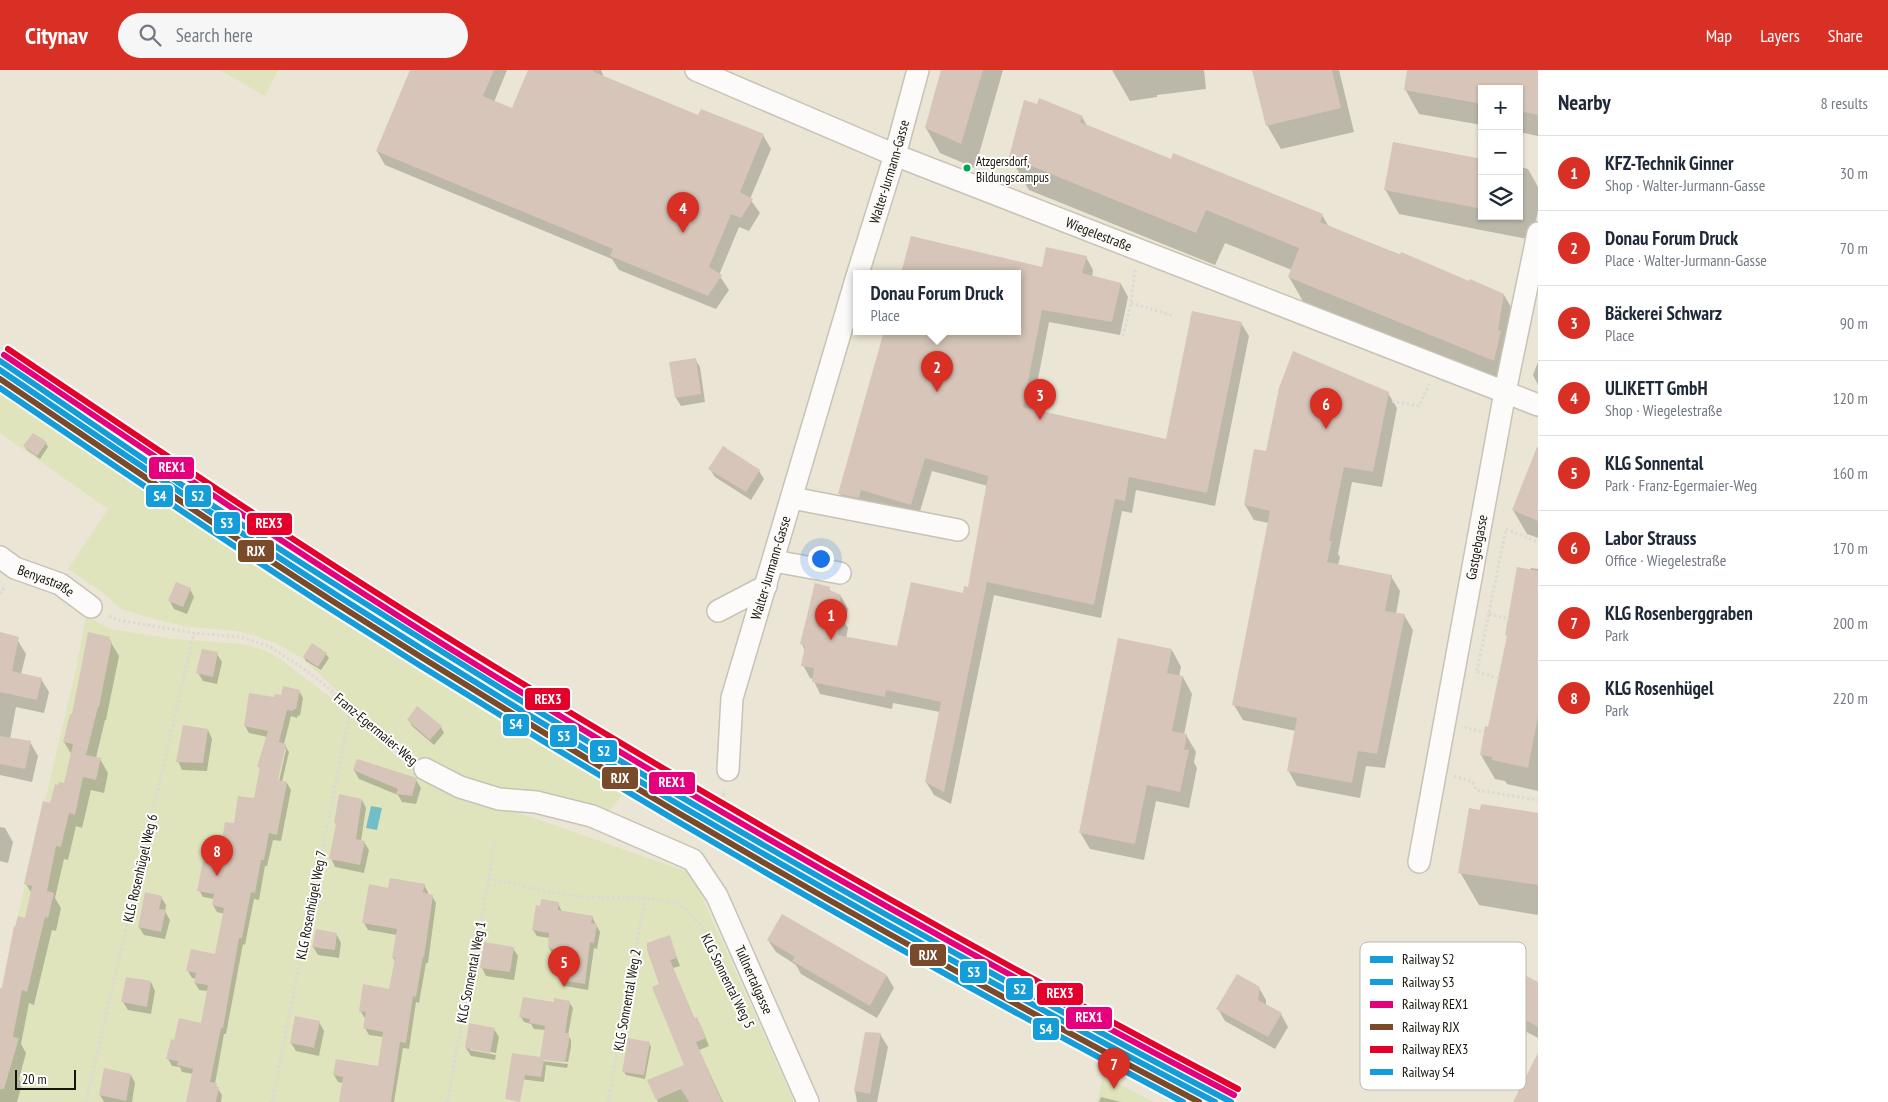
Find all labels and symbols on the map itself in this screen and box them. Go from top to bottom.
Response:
street label: Walter-Jurmann-Gasse [865,118,913,226]
place label: Atzgersdorf, Bildungscampus [976,153,1049,186]
marker: Atzgersdorf, Bildungscampus [962,163,972,173]
pin: 4 [667,192,699,233]
street label: Wiegelestraße [1063,213,1135,255]
pin: 2 [921,351,953,392]
pin: 3 [1024,379,1056,420]
pin: 6 [1310,388,1342,429]
line badge: REX1 [148,456,195,480]
text: REX1 [158,458,186,476]
line badge: S4 [145,484,174,508]
line badge: S2 [184,484,212,508]
text: S4 [154,487,167,505]
text: S2 [192,487,204,505]
line badge: S3 [213,511,241,535]
line badge: REX3 [246,512,293,536]
street label: Walter-Jurmann-Gasse [747,513,795,622]
street label: Gastgebgasse [1462,513,1491,581]
text: S3 [221,514,233,532]
text: REX3 [255,514,283,532]
line badge: RJX [237,539,275,563]
text: RJX [247,542,266,560]
your location [808,546,834,572]
street label: Benyastraße [15,561,78,601]
pin: 1 [815,599,847,640]
line badge: REX3 [524,687,571,711]
street label: Franz-Egermaier-Weg [330,689,422,769]
text: REX3 [534,690,562,708]
line badge: S4 [502,713,530,737]
text: S4 [510,715,523,733]
line badge: S3 [549,724,578,748]
text: S3 [558,727,570,745]
line badge: S2 [589,739,618,763]
text: S2 [598,742,610,760]
line badge: RJX [601,766,639,790]
text: RJX [611,769,630,787]
line badge: REX1 [648,771,696,795]
text: REX1 [658,773,686,791]
street label: KLG Rosenhügel Weg 6 [119,812,161,924]
pin: 8 [201,835,233,876]
street label: KLG Rosenhügel Weg 7 [292,849,330,961]
street label: KLG Sonnental Weg 1 [452,920,490,1024]
street label: KLG Sonnental Weg 5 [697,931,759,1031]
street label: Tullnertalgasse [731,942,777,1017]
legend [1360,942,1526,1090]
line badge: RJX [909,943,947,967]
pin: 5 [548,946,580,987]
text: RJX [919,946,938,964]
street label: KLG Sonnental Weg 2 [609,948,645,1052]
text: Railway S2 [1402,950,1455,968]
line badge: S3 [959,960,988,984]
text: S3 [968,963,980,981]
text: Railway S3 [1402,973,1455,991]
line badge: S2 [1005,977,1034,1001]
text: S2 [1014,980,1026,998]
line badge: REX3 [1036,982,1084,1006]
text: REX3 [1046,984,1074,1002]
text: Railway REX1 [1402,995,1468,1013]
line badge: REX1 [1065,1006,1113,1030]
text: REX1 [1075,1008,1103,1026]
line badge: S4 [1032,1017,1060,1041]
text: Railway RJX [1402,1018,1459,1036]
text: S4 [1040,1020,1053,1038]
text: Railway REX3 [1402,1040,1468,1058]
pin: 7 [1098,1048,1130,1089]
text: Railway S4 [1402,1063,1455,1081]
scale bar [15,1067,76,1090]

